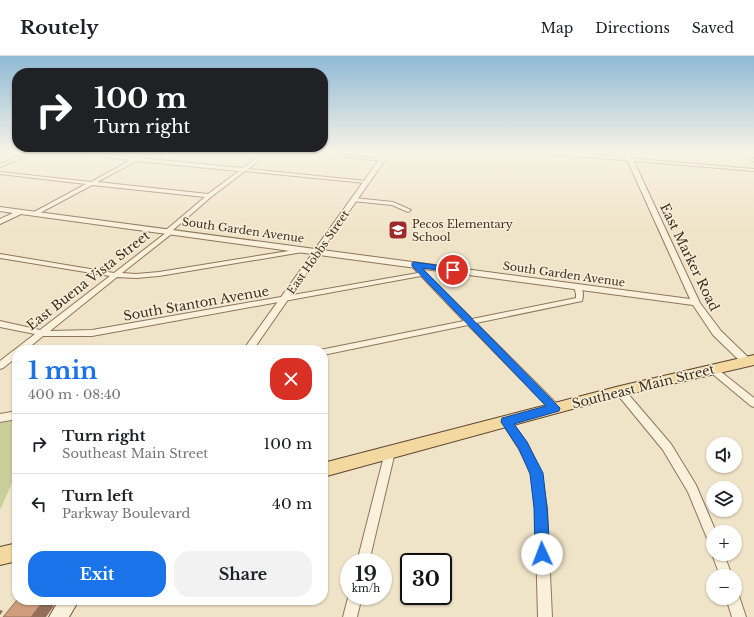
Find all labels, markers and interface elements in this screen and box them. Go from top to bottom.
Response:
text: Routely [20,16,98,39]
text: Map [541,19,573,37]
text: Directions [595,19,670,37]
text: Saved [692,19,734,37]
text: 100 m [94,81,187,116]
icon: right [28,84,80,136]
text: Turn right [94,116,190,138]
street label: East Marker Road [656,200,723,314]
street label: East Hobbs Street [284,207,353,297]
street label: South Garden Avenue [181,214,305,246]
place label: Pecos Elementary School [412,217,513,244]
school or university icon: Pecos Elementary School [387,219,409,241]
street label: East Buena Vista Street [23,227,153,334]
pin [436,253,470,287]
street label: South Garden Avenue [502,258,626,290]
icon: arrive [442,259,464,281]
street label: South Stanton Avenue [122,282,270,325]
text: 1 min [28,356,98,385]
button: close [270,358,312,400]
street label: Southeast Main Street [570,361,716,412]
text: 400 m · 08:40 [28,386,121,403]
text: Turn right [62,426,145,445]
icon: right [28,433,50,455]
text: 100 m [263,434,312,453]
map controls [706,437,742,605]
button: sound [706,437,742,473]
text: Southeast Main Street [62,445,208,462]
button: layers [706,481,742,517]
text: Turn left [62,486,133,505]
icon: left [28,493,50,515]
text: 40 m [272,494,312,513]
text: Parkway Boulevard [62,505,190,522]
button: + [706,525,742,561]
position arrow [521,533,563,575]
button: Exit [28,551,166,597]
button: Share [174,551,312,597]
speed limit sign: 30 [400,553,452,605]
text: 19 [355,562,377,586]
button: − [706,569,742,605]
text: km/h [352,582,380,595]

